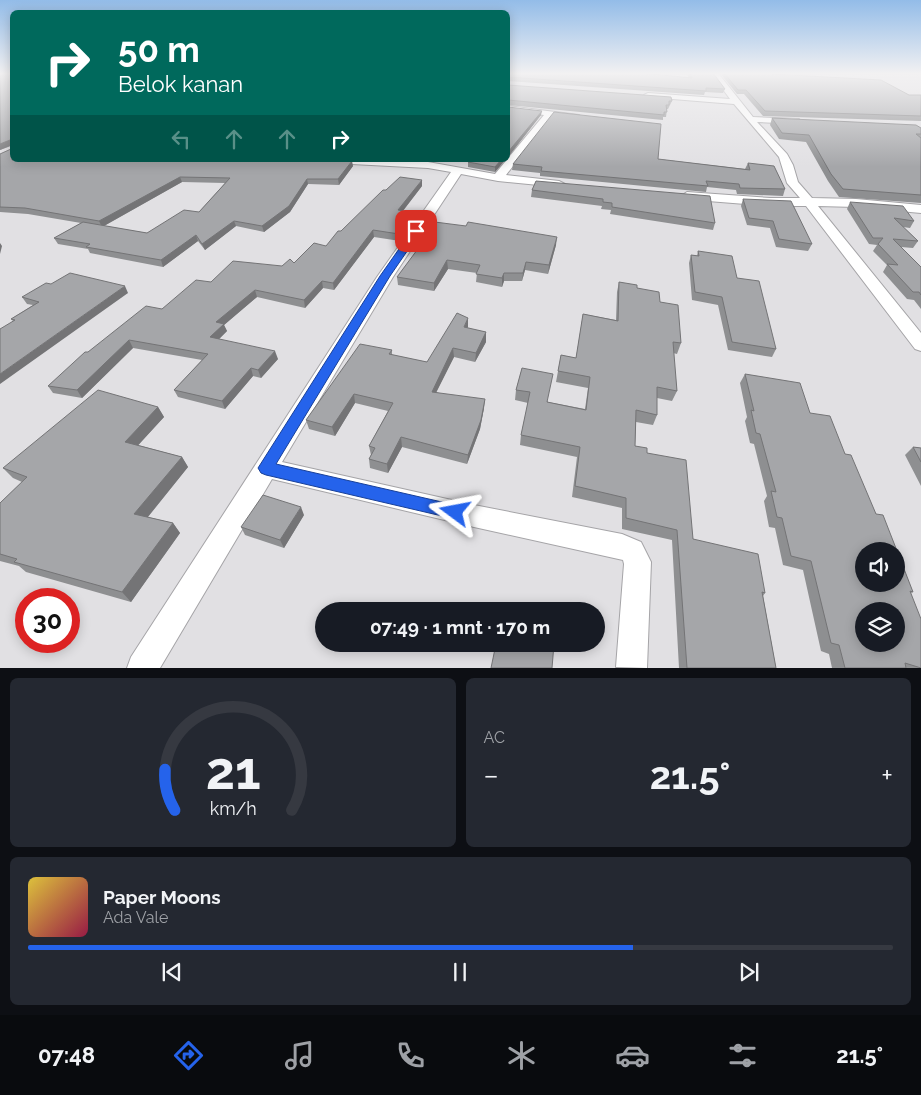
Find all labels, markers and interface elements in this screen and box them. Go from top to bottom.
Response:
text: 50 m [118,29,200,70]
icon: right [35,30,100,95]
text: Belok kanan [118,71,243,97]
icon: left [167,125,195,153]
icon: ahead [220,125,248,153]
icon: ahead [273,125,301,153]
icon: right [326,125,354,153]
pin [395,210,437,252]
icon: arrive [402,217,430,245]
position arrow [428,485,480,537]
map controls [855,542,905,652]
button: sound [855,542,905,592]
speed limit sign: 30 [15,588,80,653]
button: layers [855,602,905,652]
text: 07:49 · 1 mnt · 170 m [370,616,550,638]
text: AC [484,728,505,747]
text: 21 [205,740,260,801]
text: 21.5° [650,753,730,798]
text: − [484,759,499,792]
text: + [881,759,893,792]
text: km/h [209,798,256,819]
text: Paper Moons [103,886,221,908]
text: Ada Vale [103,908,168,927]
icon: previous [158,958,186,986]
icon: pause [446,958,474,986]
icon: next [735,958,763,986]
icon: directions [171,1038,206,1073]
icon: music [282,1038,317,1073]
icon: phone [393,1038,428,1073]
icon: climate [504,1038,539,1073]
icon: car [615,1038,650,1073]
icon: filters [725,1038,760,1073]
text: 07:48 [38,1042,95,1068]
text: 21.5° [836,1042,883,1068]

